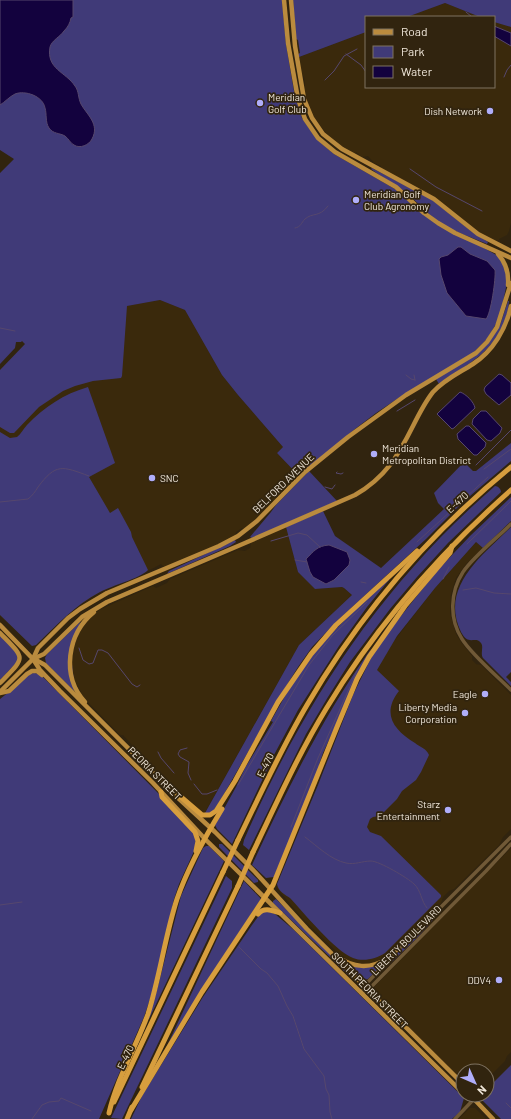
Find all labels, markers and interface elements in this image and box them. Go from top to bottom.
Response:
legend [365,16,495,88]
text: Road [401,24,428,38]
text: Park [401,44,425,58]
text: Water [401,64,433,78]
place label: Meridian Golf Club [268,91,307,115]
marker: Meridian Golf Club [255,98,265,108]
place label: Dish Network [424,105,482,117]
marker: Dish Network [485,106,495,116]
place label: Meridian Golf Club Agronomy [364,188,429,212]
marker: Meridian Golf Club Agronomy [351,195,361,205]
place label: Meridian Metropolitan District [382,442,472,466]
marker: Meridian Metropolitan District [369,449,379,459]
street label: BELFORD AVENUE [250,451,316,515]
place label: SNC [160,472,179,484]
marker: SNC [147,473,157,483]
street label: E-470 [444,489,470,515]
place label: Eagle [453,688,477,700]
marker: Eagle [480,689,490,699]
place label: Liberty Media Corporation [398,701,457,725]
marker: Liberty Media Corporation [460,708,470,718]
street label: PEORIA STREET [126,744,184,802]
street label: E-470 [254,751,276,779]
place label: Starz Entertainment [377,798,441,822]
marker: Starz Entertainment [443,805,453,815]
street label: LIBERTY BOULEVARD [368,902,444,978]
street label: SOUTH PEORIA STREET [329,949,411,1031]
place label: DDV4 [467,974,491,986]
marker: DDV4 [494,975,504,985]
street label: E-470 [114,1043,136,1071]
north arrow [455,1063,495,1103]
text: N [475,1083,490,1098]

